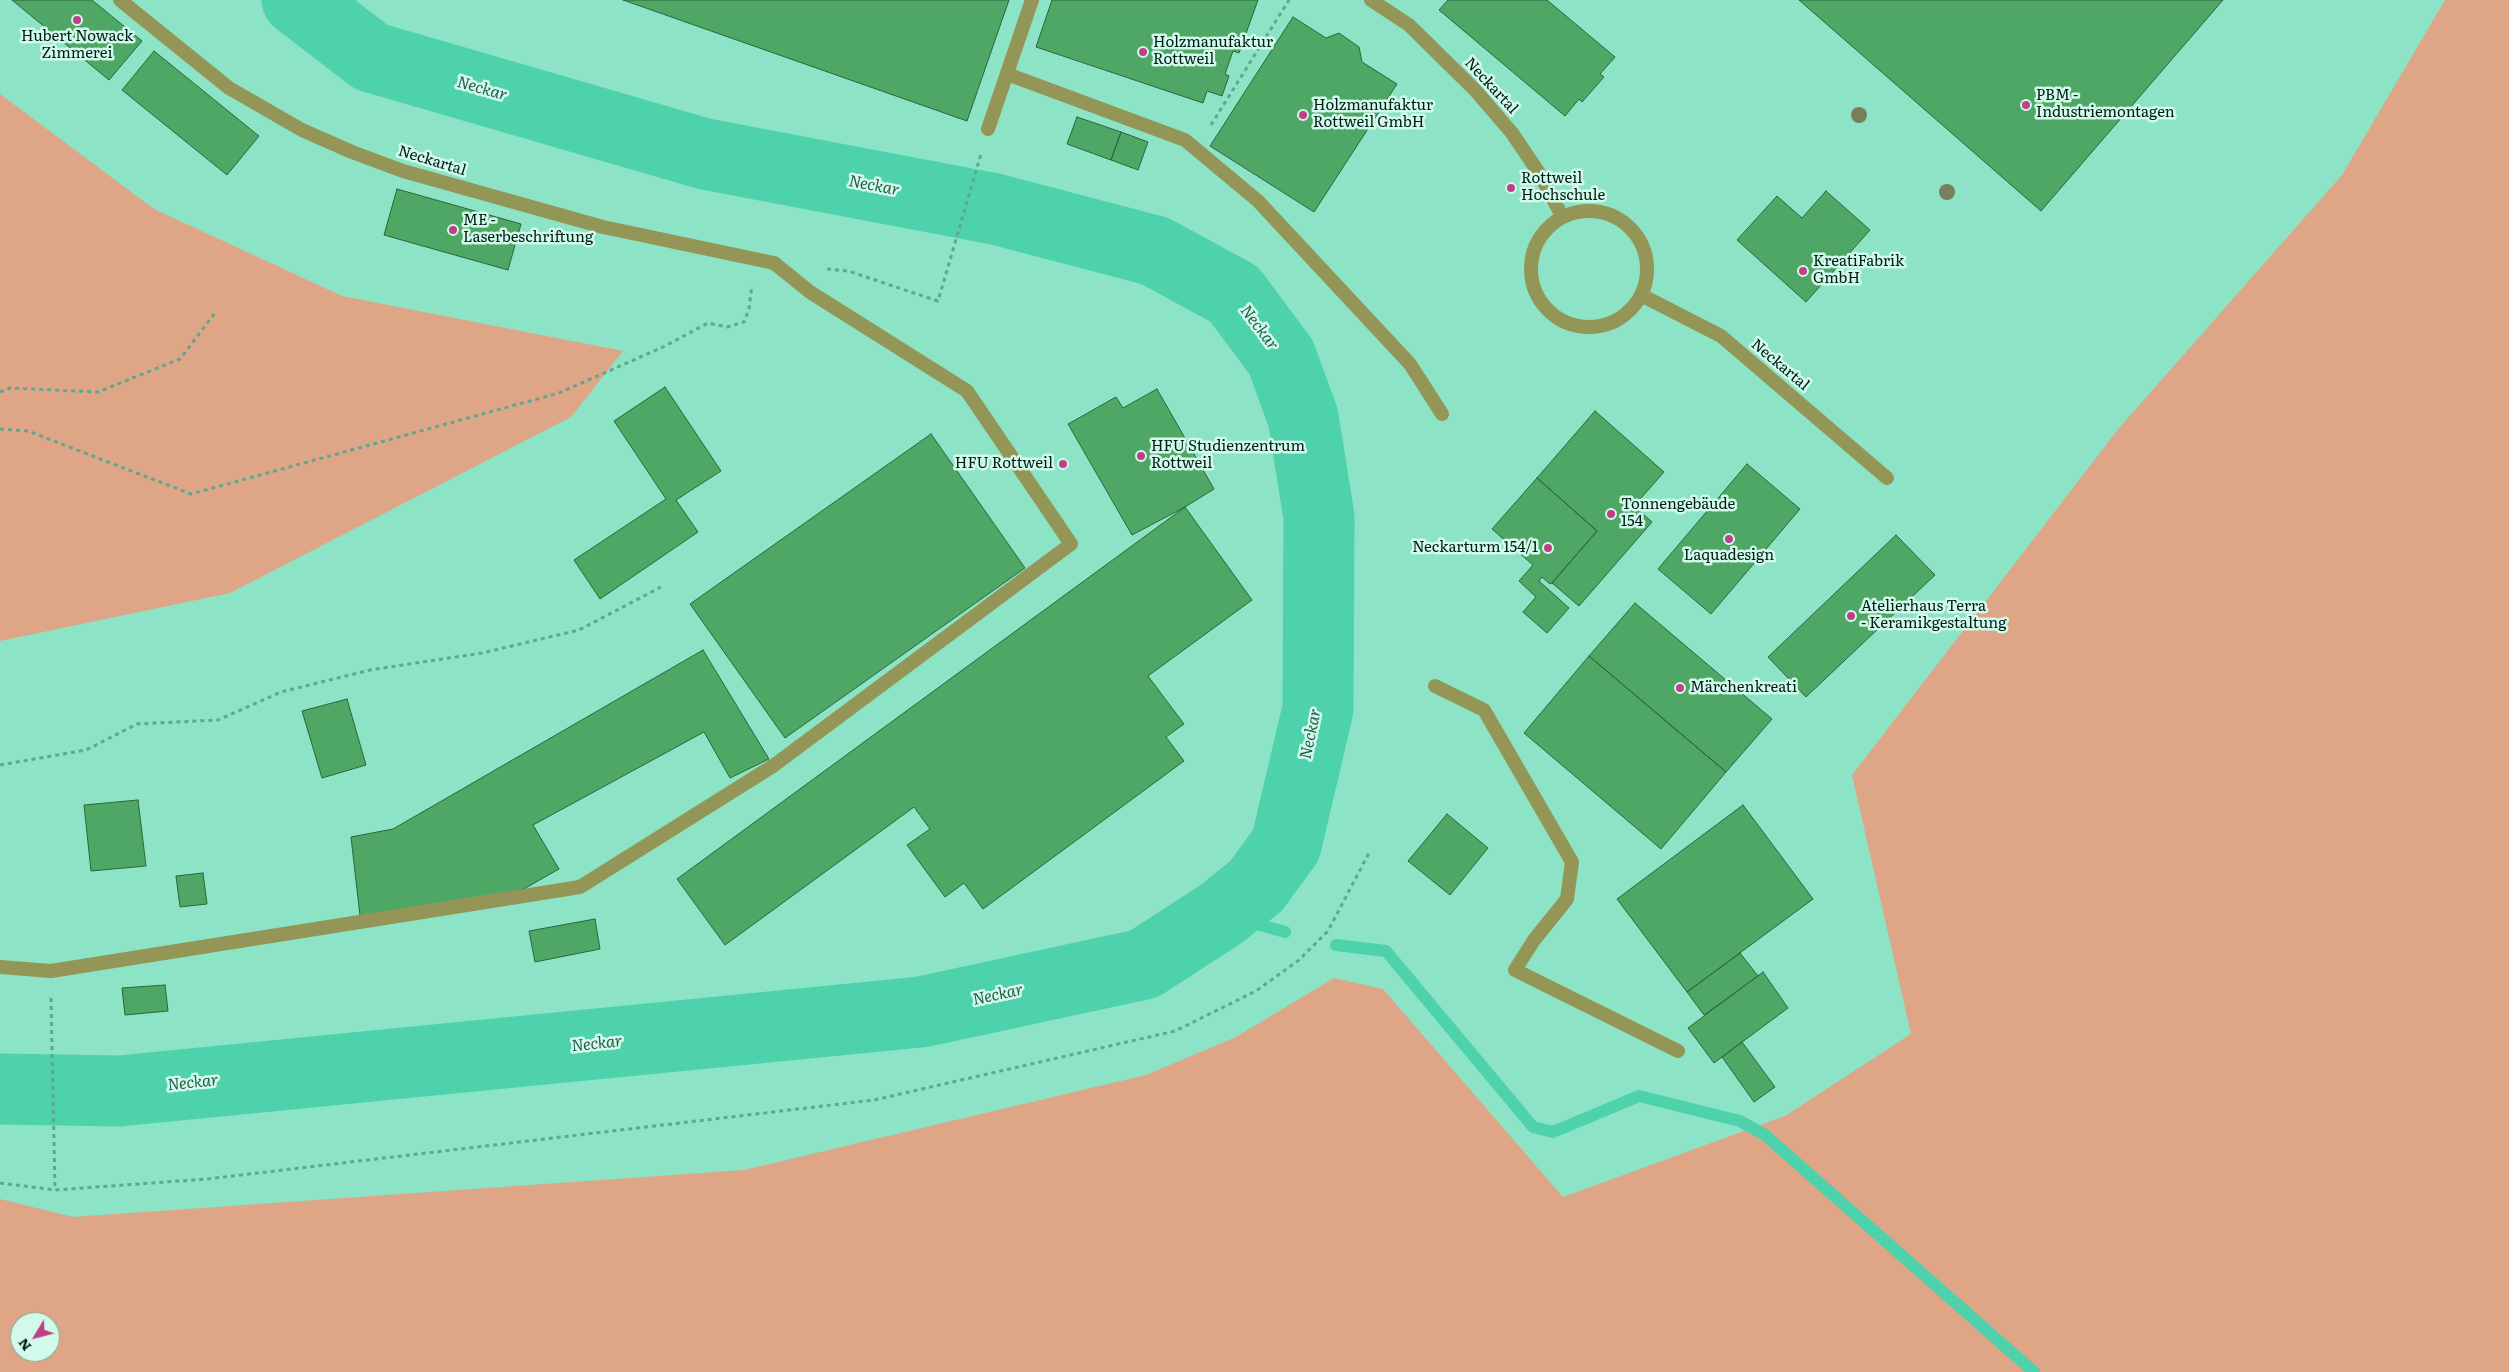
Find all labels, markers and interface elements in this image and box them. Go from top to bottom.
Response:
marker: Hubert Nowack Zimmerei [71,14,83,26]
place label: Hubert Nowack Zimmerei [21,28,133,63]
place label: Holzmanufaktur Rottweil [1153,34,1273,69]
marker: Holzmanufaktur Rottweil [1137,46,1149,58]
street label: Neckartal [1461,54,1521,118]
water label: Neckar [455,73,509,105]
place label: PBM - Industriemontagen [2036,87,2175,122]
place label: Holzmanufaktur Rottweil GmbH [1313,97,1433,132]
marker: PBM - Industriemontagen [2020,99,2032,111]
marker: Holzmanufaktur Rottweil GmbH [1297,109,1309,121]
street label: Neckartal [396,142,468,180]
place label: Rottweil Hochschule [1521,170,1605,205]
water label: Neckar [847,172,901,200]
marker: Rottweil Hochschule [1505,182,1517,194]
place label: ME - Laserbeschriftung [463,212,593,247]
marker: ME - Laserbeschriftung [447,224,459,236]
place label: KreatiFabrik GmbH [1813,253,1904,288]
marker: KreatiFabrik GmbH [1797,265,1809,277]
water label: Neckar [1236,302,1282,354]
street label: Neckartal [1747,336,1813,394]
place label: HFU Studienzentrum Rottweil [1151,438,1305,473]
marker: HFU Studienzentrum Rottweil [1135,450,1147,462]
place label: HFU Rottweil [955,455,1053,473]
marker: HFU Rottweil [1057,458,1069,470]
place label: Tonnengebäude 154 [1621,496,1735,531]
marker: Tonnengebäude 154 [1605,508,1617,520]
marker: Laquadesign [1723,533,1735,545]
place label: Neckarturm 154/1 [1412,539,1538,557]
marker: Neckarturm 154/1 [1542,542,1554,554]
place label: Laquadesign [1684,547,1774,565]
place label: Atelierhaus Terra - Keramikgestaltung [1861,598,2007,633]
marker: Atelierhaus Terra - Keramikgestaltung [1845,610,1857,622]
place label: Märchenkreati [1690,679,1797,697]
marker: Märchenkreati [1674,682,1686,694]
water label: Neckar [1296,707,1326,761]
water label: Neckar [971,980,1025,1010]
water label: Neckar [571,1032,623,1056]
water label: Neckar [167,1071,219,1095]
north arrow [10,1312,60,1362]
text: N [12,1335,35,1356]

